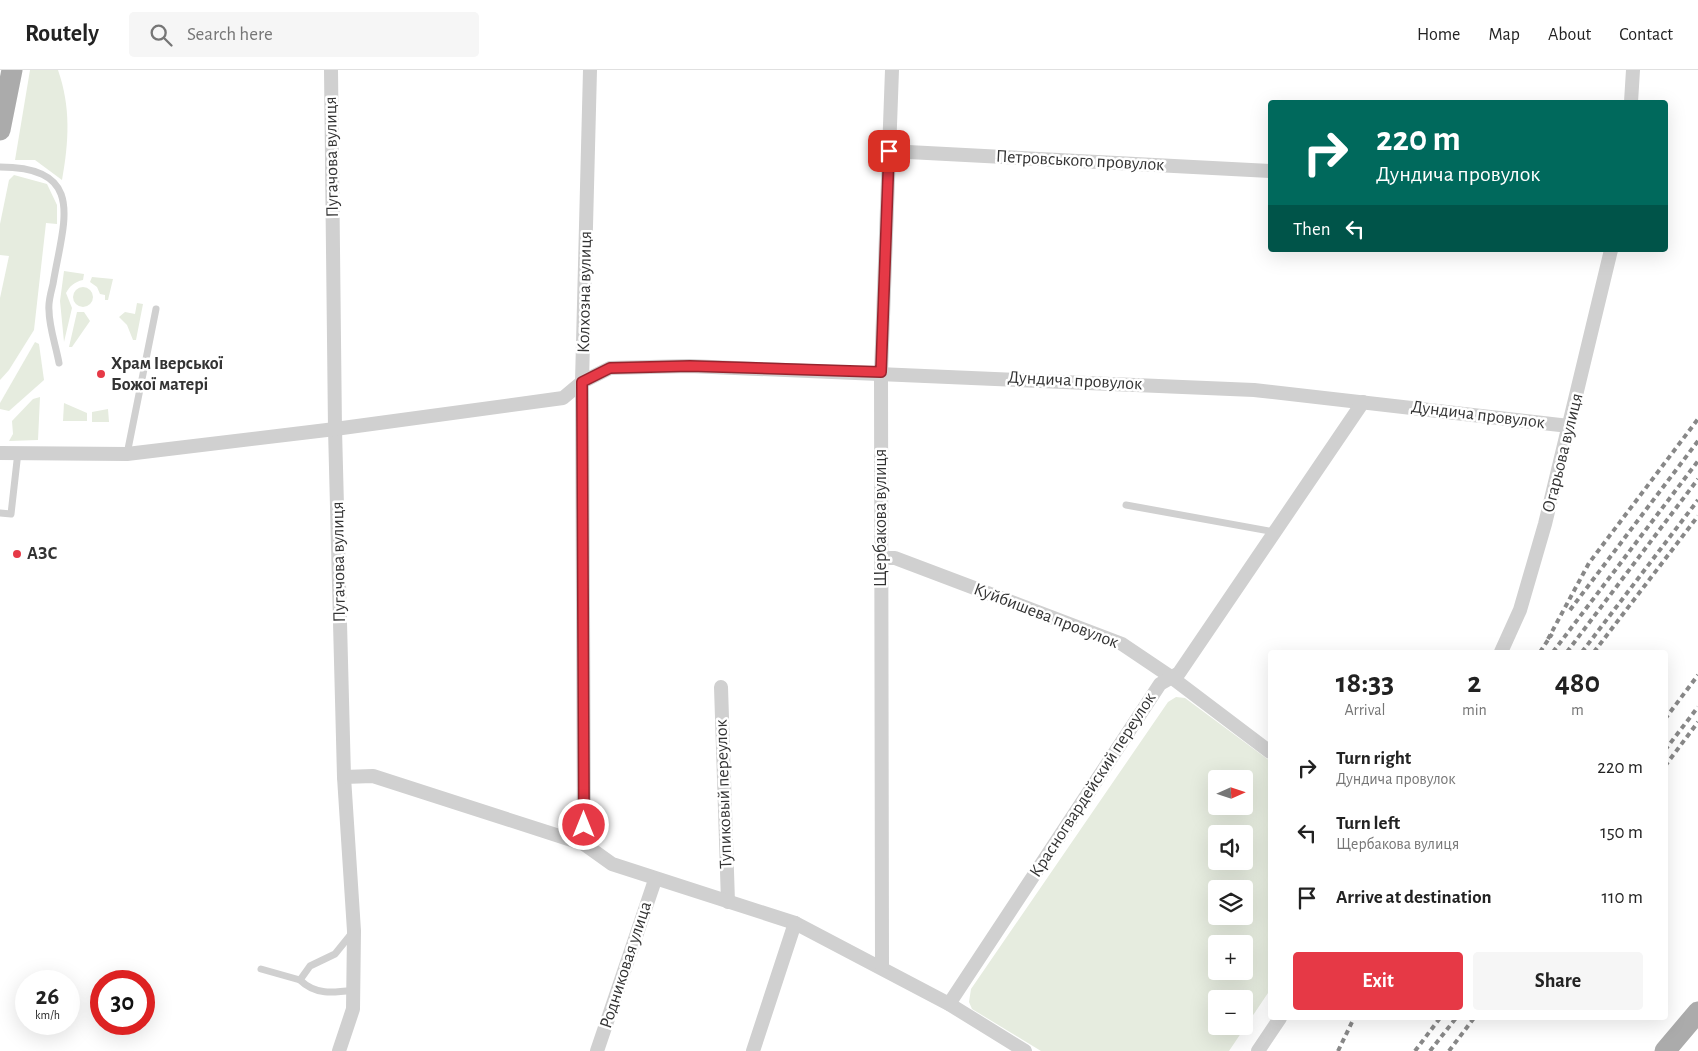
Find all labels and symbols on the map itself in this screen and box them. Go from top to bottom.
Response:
street label: Пугачова вулиця [322,96,342,218]
pin [868,130,910,172]
street label: Петровського провулок [995,148,1166,174]
street label: Колхозна вулиця [575,231,595,353]
place label: Храм Іверської Божої матері [111,355,224,394]
marker: Храм Іверської Божої матері [95,368,107,380]
street label: Дундича провулок [1007,368,1143,394]
street label: Огарьова вулиця [1539,391,1587,515]
street label: Дундича провулок [1410,398,1547,432]
street label: Щербакова вулиця [871,449,890,587]
street label: Пугачова вулиця [329,501,349,623]
place label: АЗС [27,545,57,563]
marker: АЗС [11,548,23,560]
street label: Куйбишева провулок [971,579,1122,652]
street label: Красногвардейский переулок [1027,689,1160,881]
street label: Тупиковый переулок [712,718,736,869]
north arrow [1208,770,1252,815]
position arrow [557,798,609,850]
street label: Родниковая улица [597,899,655,1031]
speed limit sign: 30 [90,970,155,1035]

